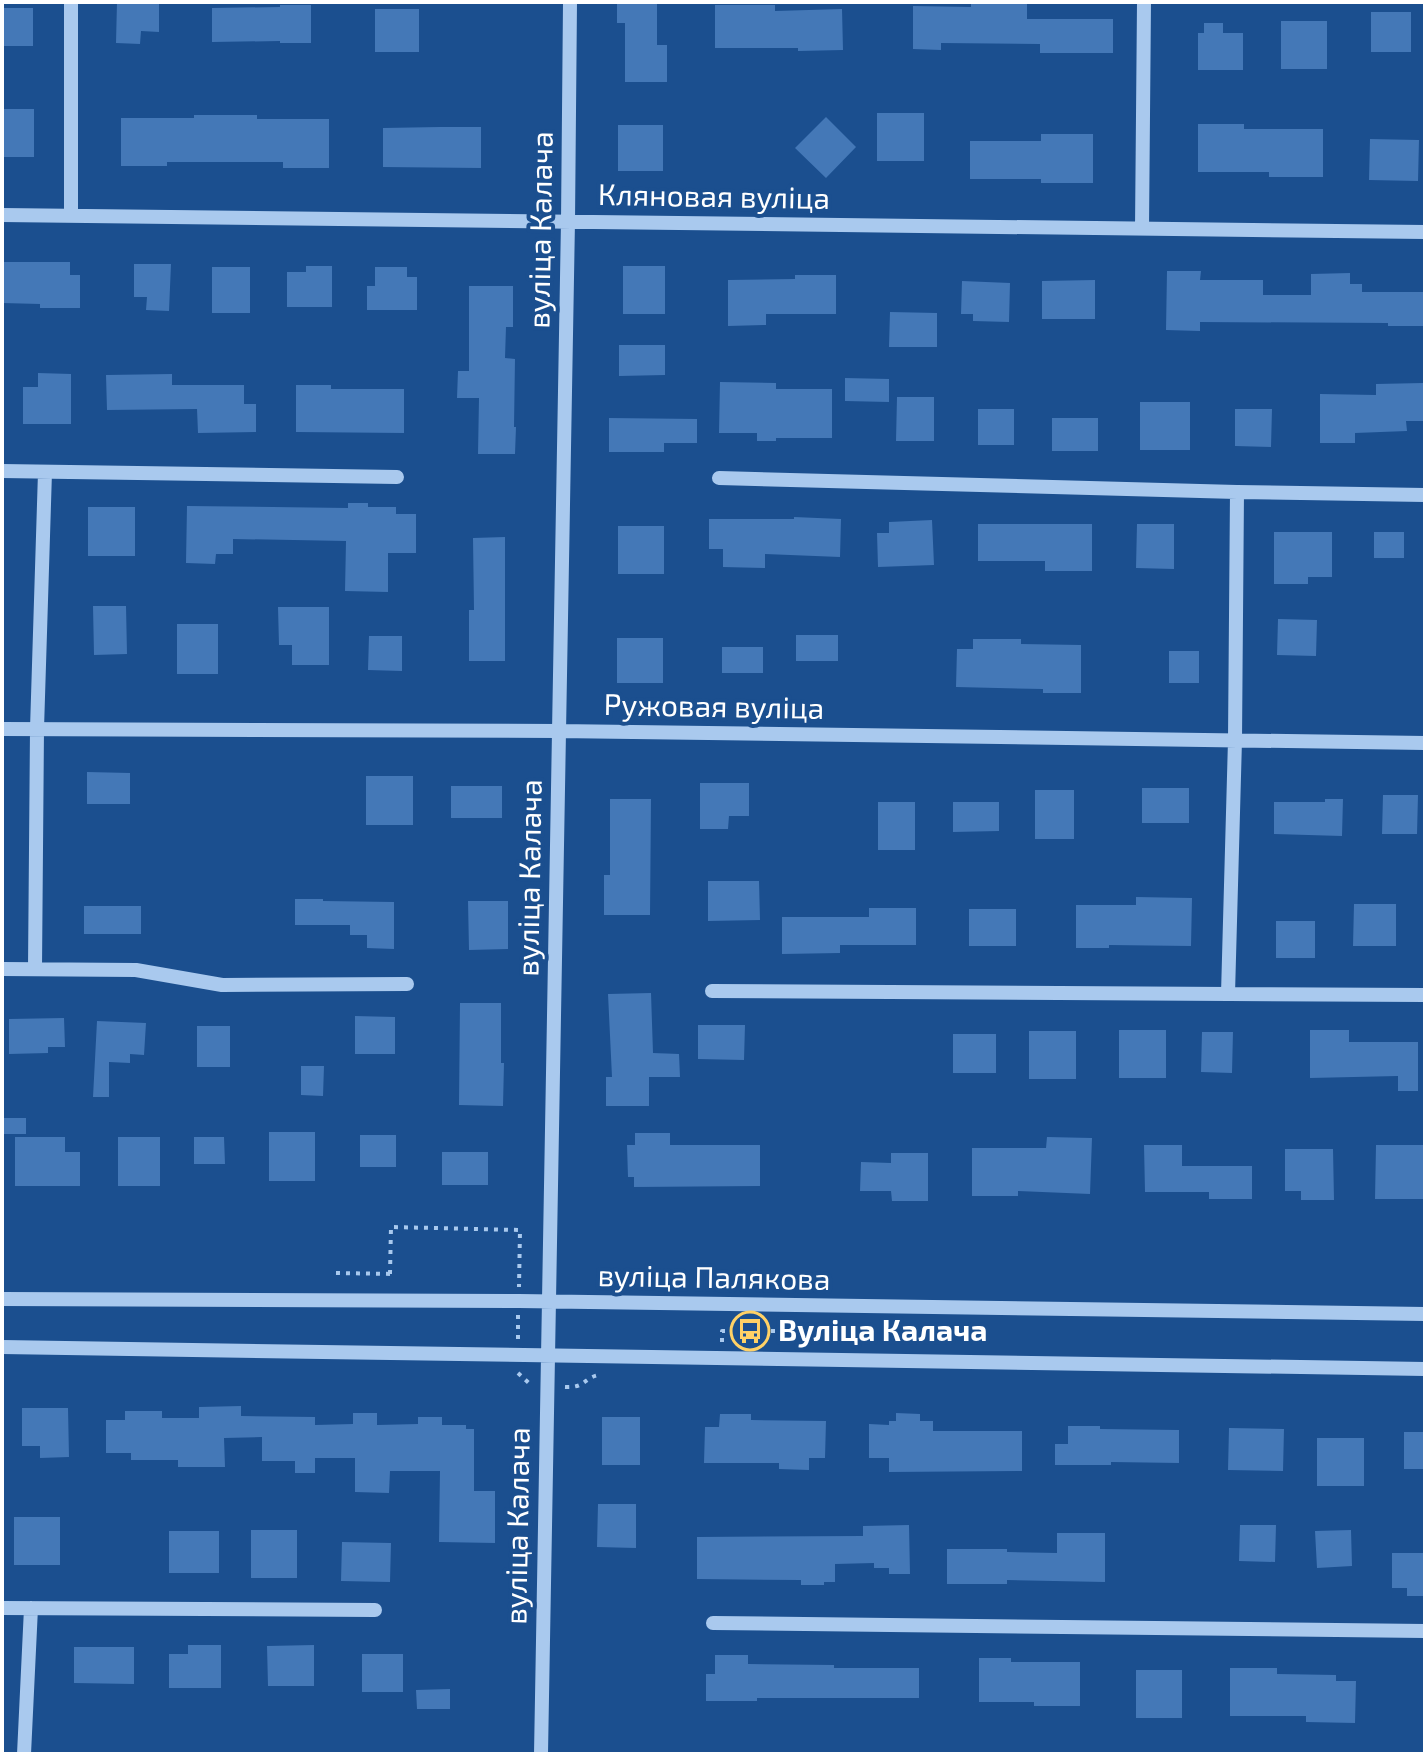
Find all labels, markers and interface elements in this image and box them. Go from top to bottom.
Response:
street label: вуліца Калача [519,131,560,329]
street label: Кляновая вуліца [598,175,830,216]
street label: Ружовая вуліца [603,685,825,726]
street label: вуліца Калача [508,779,549,977]
street label: вуліца Палякова [597,1256,831,1297]
bus stop icon: Вуліца Калача [729,1310,771,1352]
place label: Вуліца Калача [778,1311,988,1348]
street label: вуліца Калача [496,1427,537,1625]

